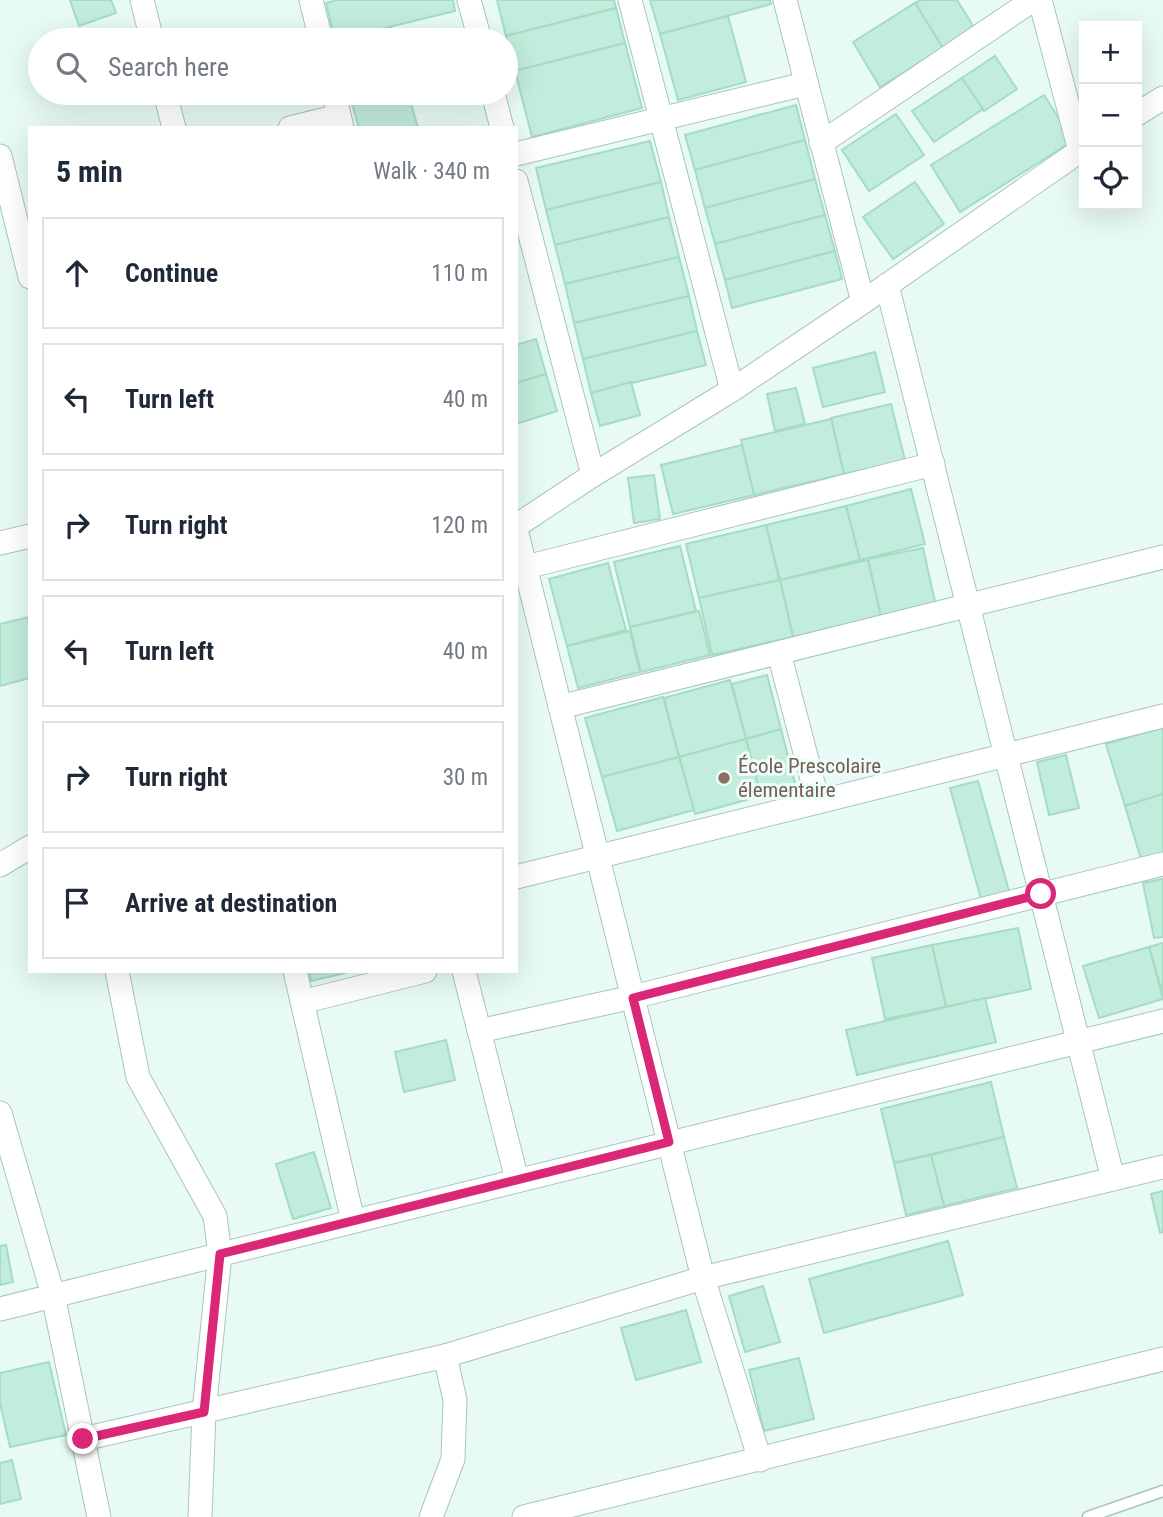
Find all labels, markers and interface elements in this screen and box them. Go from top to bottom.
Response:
map controls [1079,21,1142,210]
button: + [1079,21,1142,84]
search box [28,28,518,105]
icon: search [52,48,90,86]
text: Search here [108,52,229,82]
button: − [1079,84,1142,147]
button: locate [1079,147,1142,210]
text: 5 min [56,154,123,189]
text: Walk · 340 m [373,158,490,185]
icon: ahead [58,254,96,292]
text: Continue [125,258,218,288]
text: 110 m [431,260,488,287]
icon: left [58,380,96,418]
text: Turn left [125,384,214,414]
text: 40 m [443,386,488,413]
icon: right [58,506,96,544]
text: Turn right [125,510,227,540]
text: 120 m [431,512,488,539]
icon: left [58,632,96,670]
text: Turn left [125,636,214,666]
text: 40 m [443,638,488,665]
place label: École Prescolaire élementaire [738,754,881,802]
icon: right [58,758,96,796]
text: Turn right [125,762,227,792]
text: 30 m [443,764,488,791]
marker: École Prescolaire élementaire [716,770,732,786]
route start [1025,878,1056,909]
icon: arrive [58,884,96,922]
text: Arrive at destination [125,888,337,918]
route end [67,1423,98,1454]

